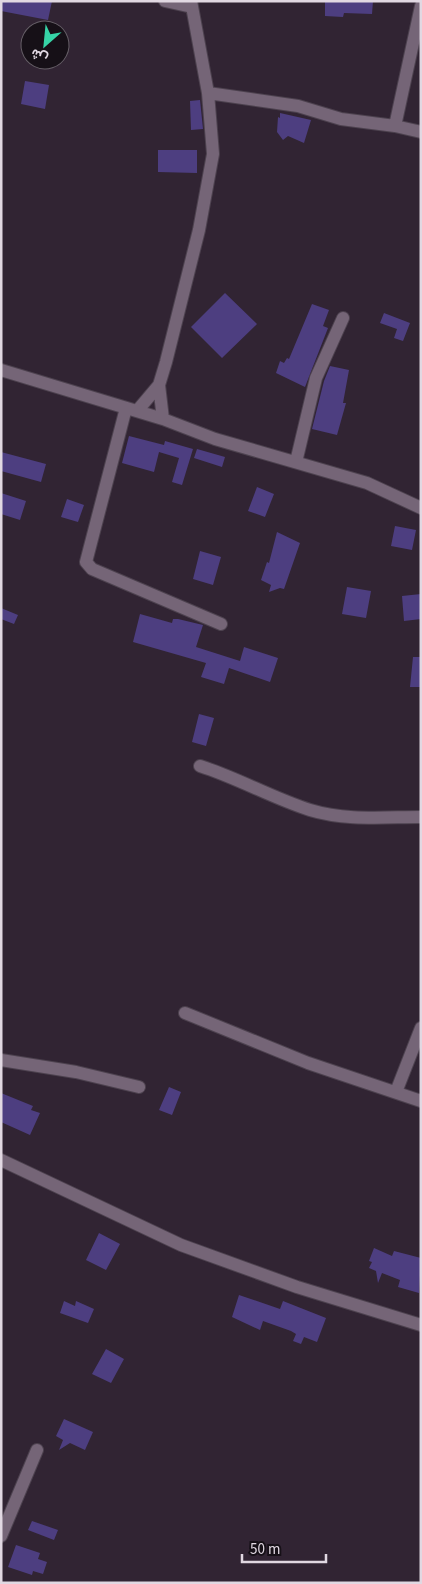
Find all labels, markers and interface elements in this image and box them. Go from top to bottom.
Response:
north arrow [20,20,70,70]
text: ش [27,43,52,68]
scale bar [242,1532,326,1564]
text: 50 m [250,1539,280,1560]

